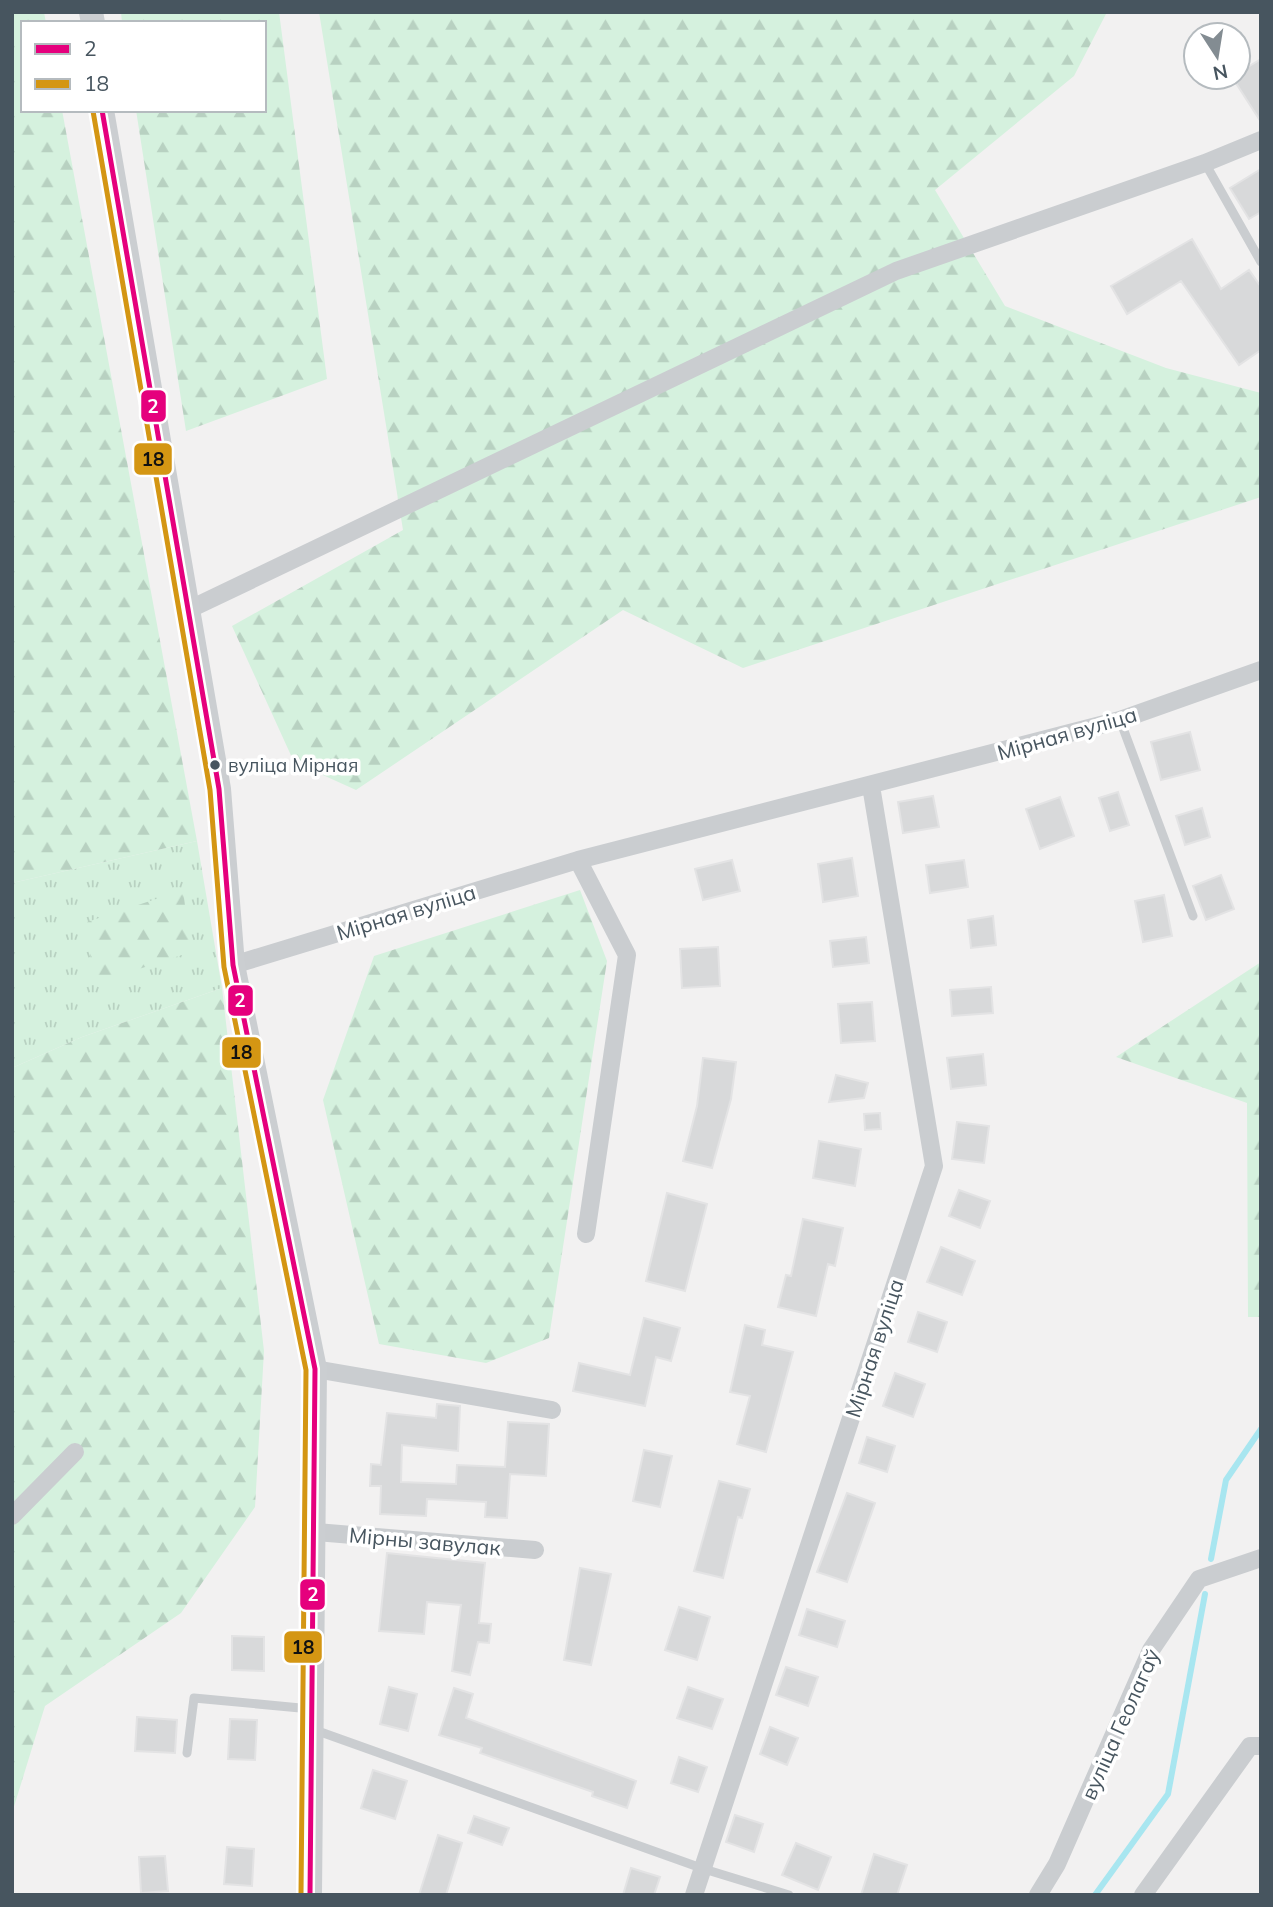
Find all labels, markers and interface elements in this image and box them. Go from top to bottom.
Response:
legend [21,21,266,112]
north arrow [1182,21,1252,91]
text: 2 [84,35,97,61]
text: N [1211,59,1230,86]
text: 18 [84,70,109,96]
line badge: 2 [140,389,167,423]
text: 2 [147,394,159,418]
line badge: 18 [133,442,173,476]
text: 18 [142,447,164,471]
street label: Мірная вуліца [994,701,1140,765]
place label: вуліца Мірная [228,753,358,777]
marker: вуліца Мірная [208,758,222,772]
street label: Мірная вуліца [333,879,479,945]
line badge: 2 [227,984,254,1017]
text: 2 [234,988,246,1012]
line badge: 18 [221,1036,262,1069]
text: 18 [230,1040,252,1064]
street label: Мірная вуліца [839,1275,909,1421]
street label: Мірны завулак [348,1521,503,1561]
line badge: 2 [299,1578,326,1611]
text: 2 [307,1582,319,1606]
line badge: 18 [283,1630,323,1664]
text: 18 [292,1635,314,1659]
street label: вуліца Геолагаў [1075,1644,1165,1804]

